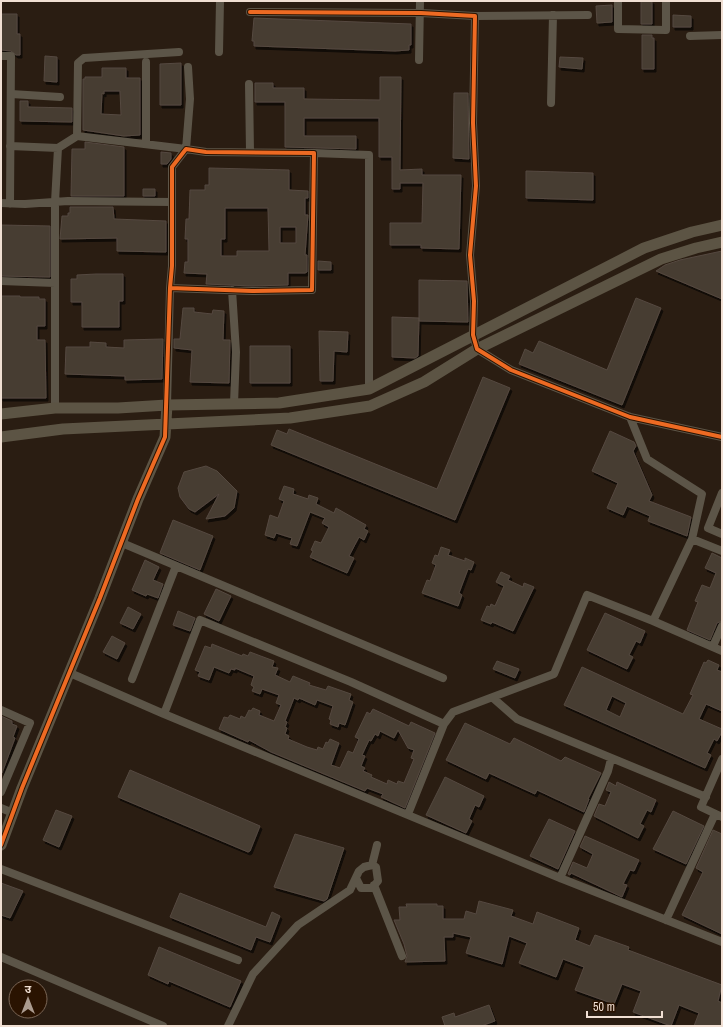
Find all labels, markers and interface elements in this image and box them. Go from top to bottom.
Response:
north arrow [8,979,48,1019]
text: उ [25,982,32,996]
scale bar [587,993,662,1019]
text: 50 m [593,999,615,1015]

